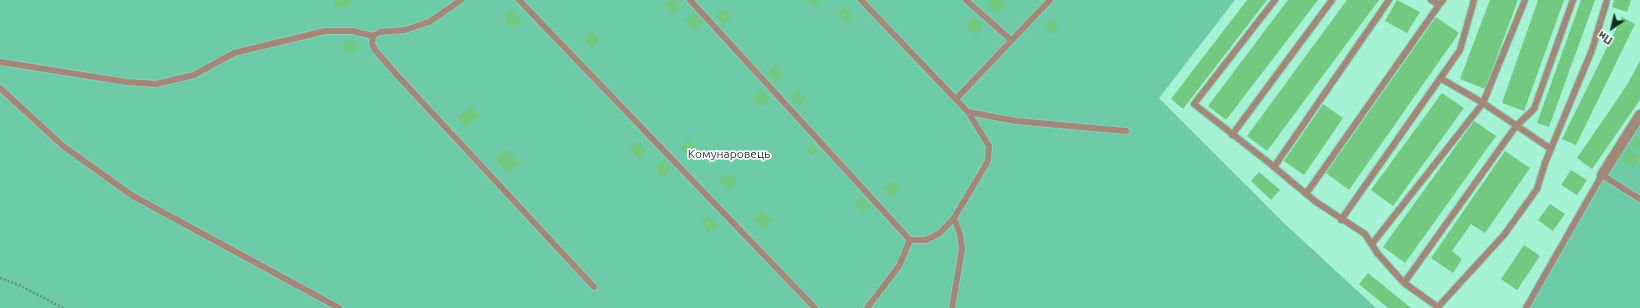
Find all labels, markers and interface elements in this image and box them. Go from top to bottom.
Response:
north arrow [1592,8,1632,48]
text: Пн [1596,29,1615,47]
park label: Комунаровець [688,147,770,161]

